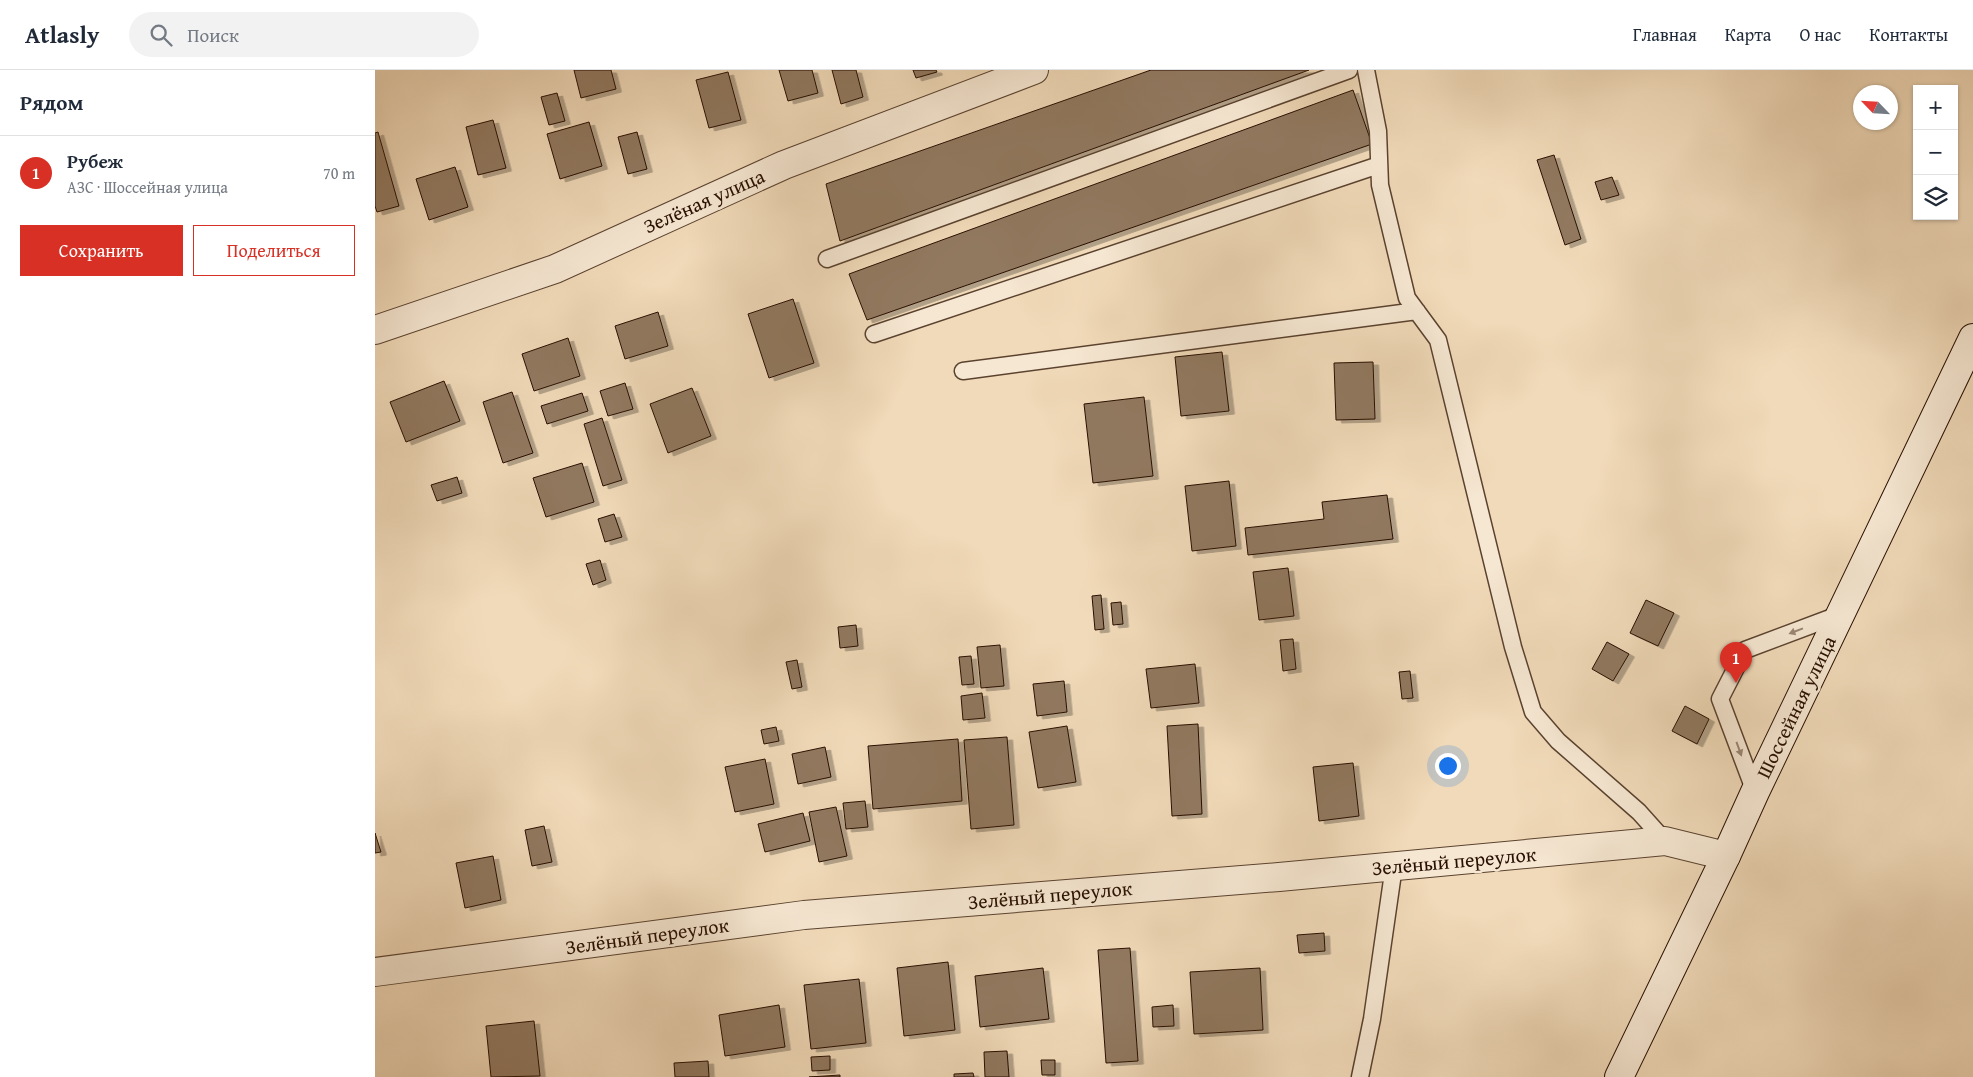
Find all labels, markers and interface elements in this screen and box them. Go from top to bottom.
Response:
search box [129,12,479,57]
text: Atlasly [25,17,99,52]
icon: search [147,21,175,49]
text: Поиск [187,21,239,49]
text: Главная [1633,21,1697,48]
text: Карта [1725,21,1771,48]
text: О нас [1799,21,1841,48]
text: Контакты [1869,21,1948,48]
north arrow [1853,85,1898,130]
map controls [1913,85,1958,220]
button: + [1913,85,1958,130]
text: Рядом [20,87,83,118]
button: − [1913,130,1958,175]
text: Рубеж [67,147,123,175]
text: 1 [32,161,40,185]
text: 70 m [323,161,355,185]
street label: Зелёная улица [639,161,769,240]
text: АЗС · Шоссейная улица [67,175,228,199]
button: layers [1913,175,1958,220]
button: Сохранить [20,225,183,276]
button: Поделиться [193,225,355,276]
one-way arrow [1788,628,1803,635]
street label: Шоссейная улица [1748,630,1843,783]
pin: 1 [1720,642,1752,683]
one-way arrow [1735,742,1743,756]
your location [1435,753,1461,779]
street label: Зелёный переулок [1371,839,1538,882]
street label: Зелёный переулок [967,873,1134,916]
street label: Зелёный переулок [563,910,731,961]

